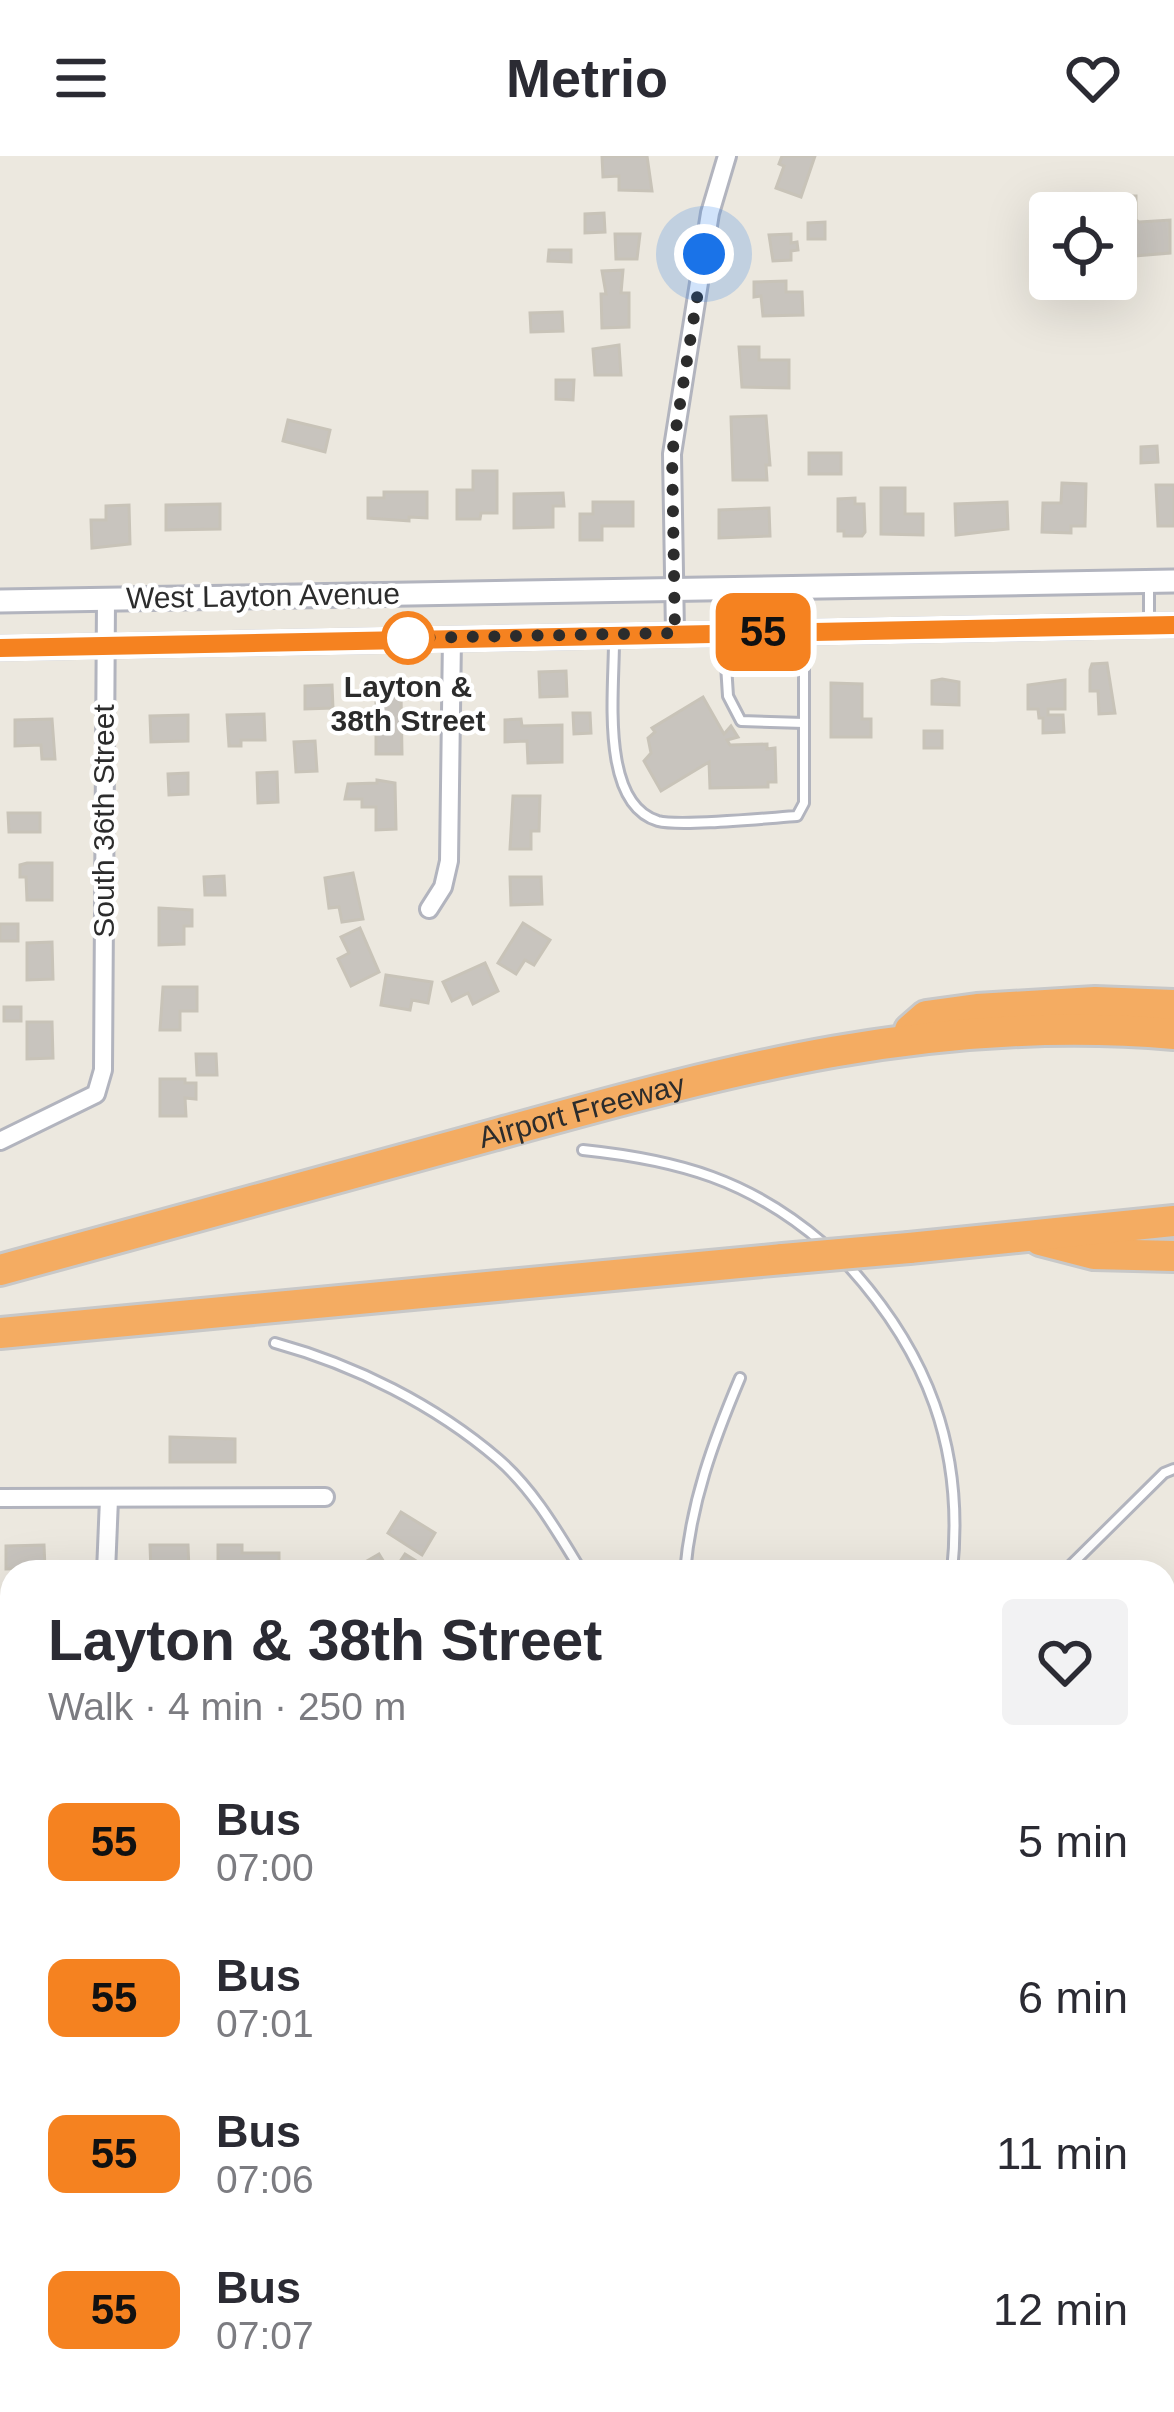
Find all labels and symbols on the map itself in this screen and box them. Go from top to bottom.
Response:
your location [674,224,734,284]
street label: West Layton Avenue [126,577,400,614]
line badge: 55 [709,593,817,671]
marker: Layton & 38th Street [383,613,433,663]
place label: Layton & 38th Street [330,670,486,737]
street label: South 36th Street [87,704,120,938]
street label: Airport Freeway [475,1067,688,1154]

